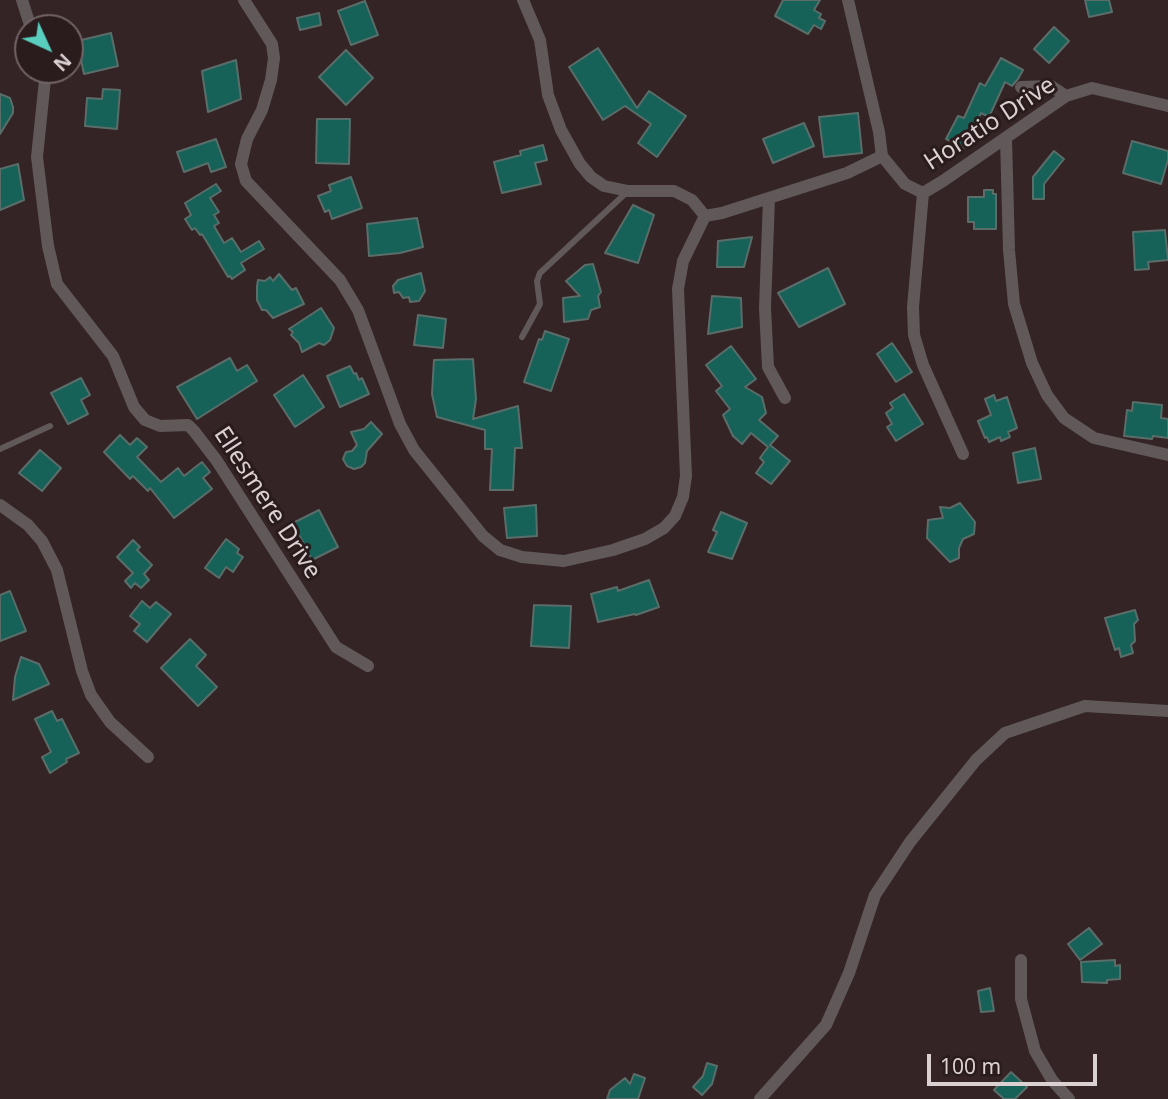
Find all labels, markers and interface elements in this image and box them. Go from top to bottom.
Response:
north arrow [14,14,84,84]
text: N [48,48,77,77]
street label: Horatio Drive [919,71,1061,177]
street label: Ellesmere Drive [207,422,327,584]
scale bar [930,1040,1100,1084]
text: 100 m [940,1052,1001,1080]

